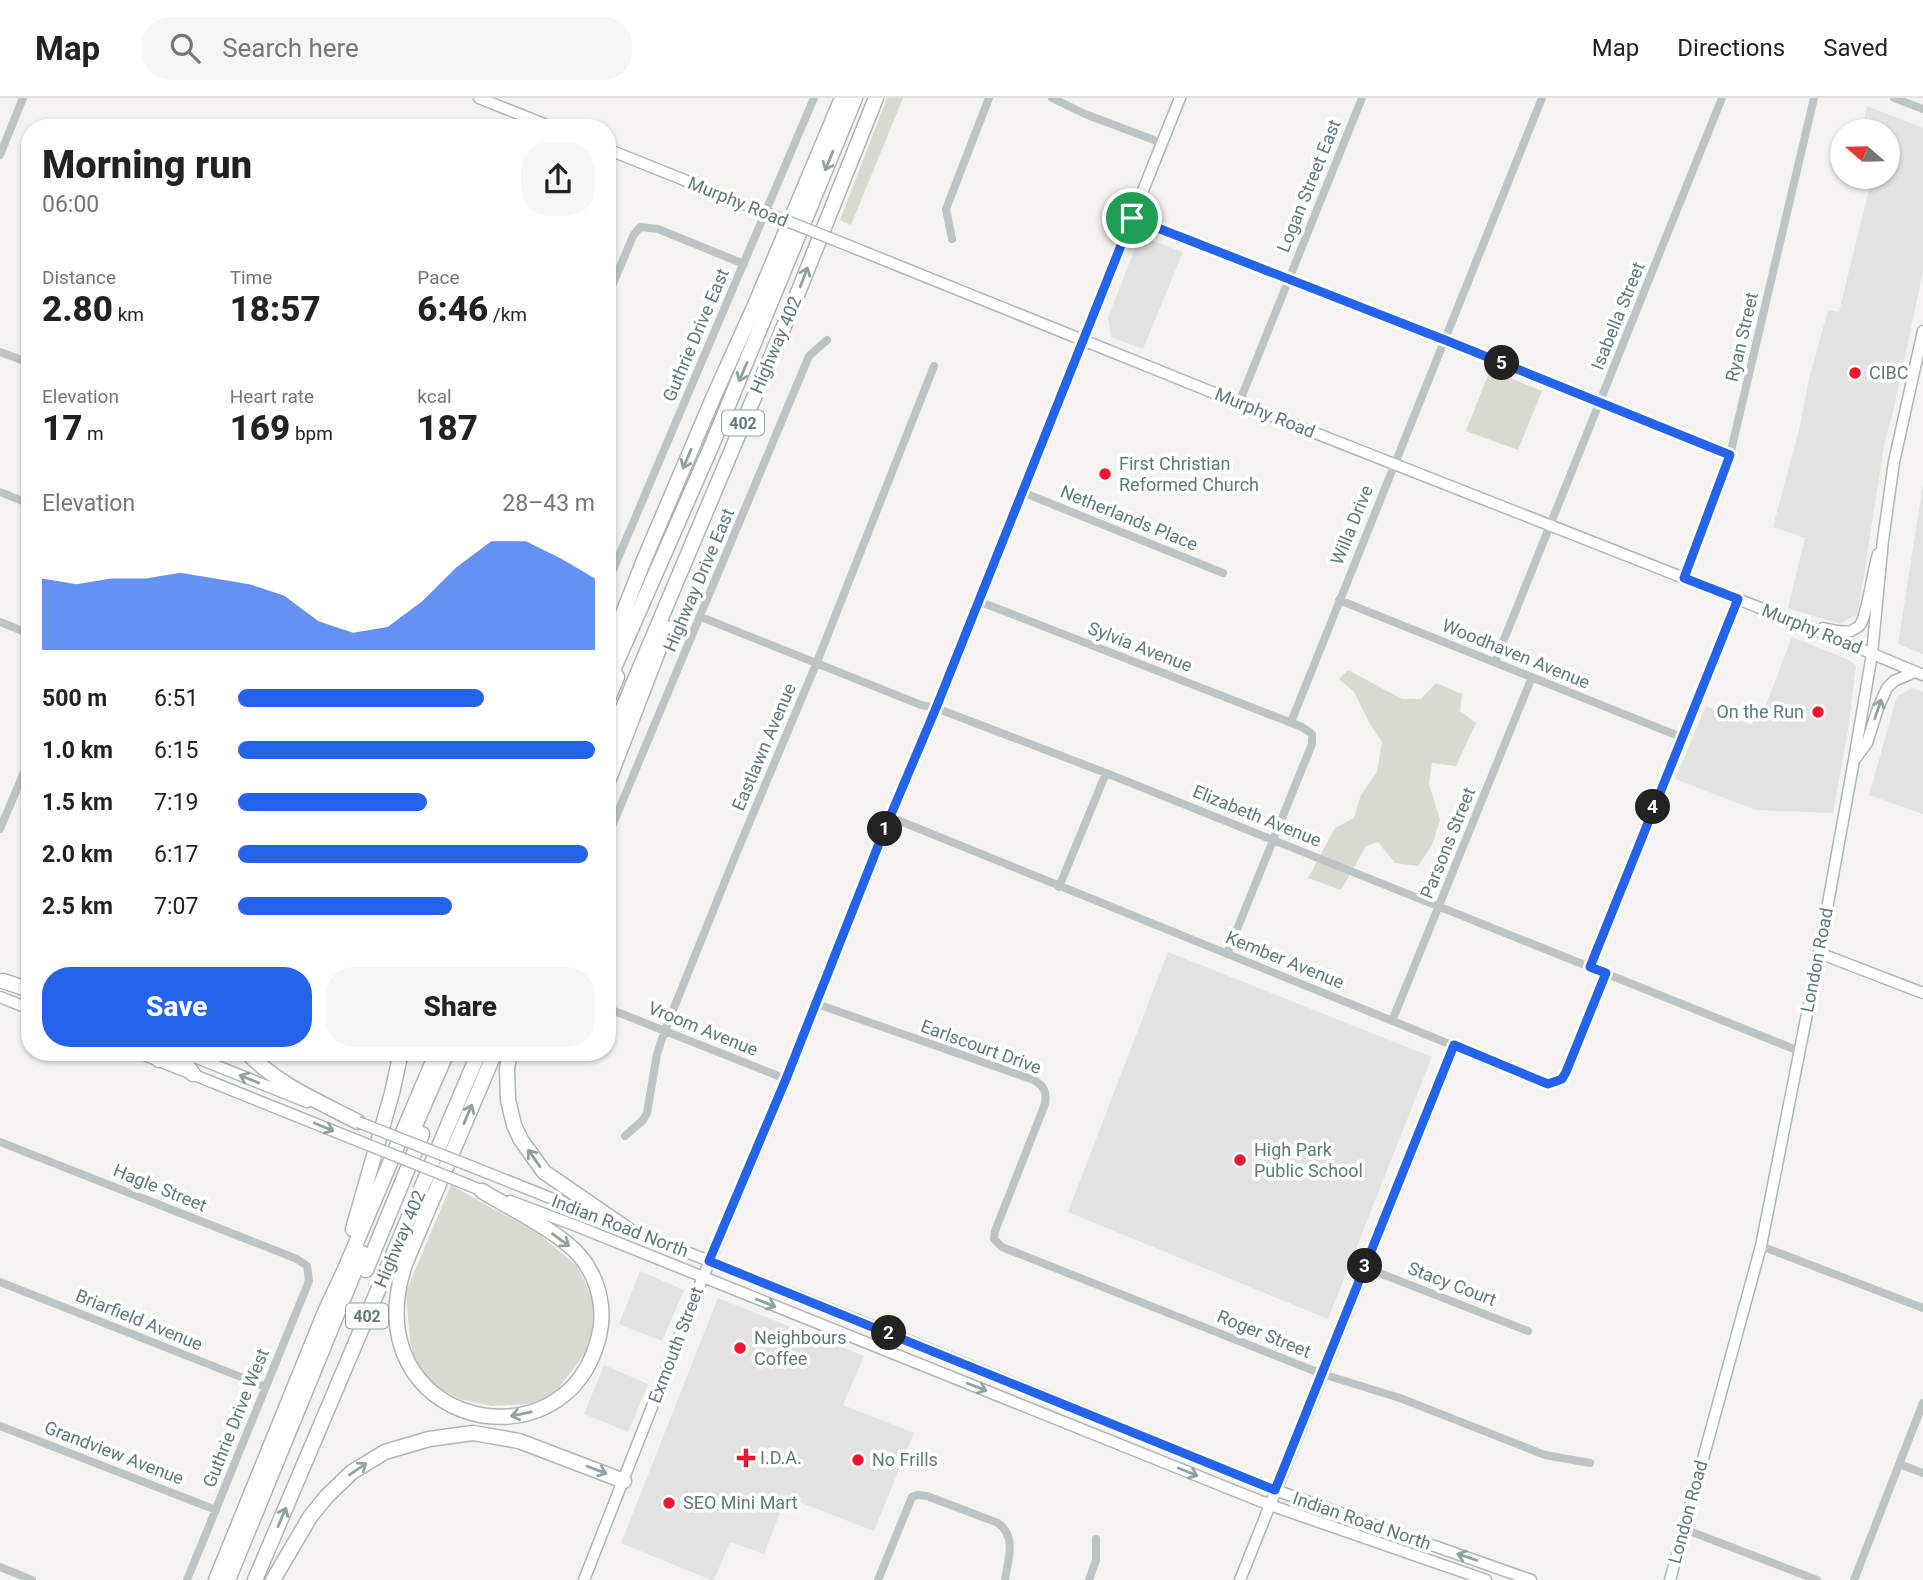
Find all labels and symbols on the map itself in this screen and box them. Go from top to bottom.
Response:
street label: Logan Street East [1272,116,1345,255]
north arrow [1830,119,1900,189]
one-way arrow [822,150,835,172]
street label: Murphy Road [685,172,791,231]
pin [1102,188,1162,248]
street label: Isabella Street [1586,259,1649,373]
street label: Guthrie Drive East [658,265,733,405]
one-way arrow [799,266,812,288]
street label: Ryan Street [1721,290,1762,384]
street label: Highway 402 [746,293,805,397]
pin: 5 [1484,345,1520,380]
one-way arrow [736,361,749,382]
place label: CIBC [1869,362,1909,383]
marker: CIBC [1847,365,1863,381]
street label: Murphy Road [1212,383,1318,442]
road number: 402 [722,410,764,436]
one-way arrow [680,447,693,469]
place label: First Christian Reformed Church [1119,453,1259,495]
marker: First Christian Reformed Church [1097,466,1113,482]
street label: Netherlands Place [1057,480,1201,555]
street label: Willa Drive [1326,482,1377,568]
street label: Highway Drive East [659,505,738,655]
street label: Murphy Road [1759,599,1865,658]
street label: Woodhaven Avenue [1439,614,1593,693]
street label: Sylvia Avenue [1085,617,1195,676]
street label: Eastlawn Avenue [727,680,800,814]
one-way arrow [1873,699,1885,721]
place label: On the Run [1716,701,1804,722]
marker: On the Run [1810,704,1826,720]
street label: Elizabeth Avenue [1190,780,1324,851]
street label: Parsons Street [1416,784,1479,901]
pin: 4 [1636,790,1670,824]
pin: 1 [868,812,903,846]
street label: London Road [1796,906,1837,1014]
street label: Kember Avenue [1223,926,1347,993]
street label: Vroom Avenue [645,997,761,1060]
street label: Earlscourt Drive [918,1015,1044,1078]
one-way arrow [239,1071,260,1084]
one-way arrow [463,1104,476,1125]
one-way arrow [313,1121,335,1134]
place label: High Park Public School [1254,1139,1363,1181]
one-way arrow [527,1149,541,1168]
marker: High Park Public School [1232,1152,1248,1168]
street label: Hagle Street [111,1159,210,1216]
street label: Highway 402 [370,1187,429,1291]
street label: Indian Road North [549,1190,692,1261]
one-way arrow [551,1233,570,1247]
pin: 3 [1348,1248,1382,1284]
street label: Stacy Court [1405,1257,1500,1310]
street label: Exmouth Street [644,1284,707,1406]
street label: Briarfield Avenue [73,1285,206,1355]
one-way arrow [754,1297,776,1310]
road number: 402 [346,1304,388,1328]
street label: Roger Street [1214,1305,1314,1362]
pin: 2 [872,1316,906,1350]
place label: Neighbours Coffee [754,1327,846,1369]
marker: Neighbours Coffee [732,1340,748,1356]
street label: Guthrie Drive West [198,1345,273,1490]
one-way arrow [966,1381,988,1394]
one-way arrow [510,1408,533,1422]
street label: Grandview Avenue [42,1416,187,1489]
place label: I.D.A. [760,1447,802,1468]
place label: No Frills [872,1449,938,1470]
marker: I.D.A. [738,1450,754,1466]
marker: No Frills [850,1452,866,1468]
street label: London Road [1664,1458,1711,1566]
one-way arrow [348,1462,367,1476]
one-way arrow [585,1465,607,1478]
one-way arrow [1177,1466,1199,1479]
street label: Indian Road North [1290,1487,1434,1554]
place label: SEO Mini Mart [683,1492,798,1513]
marker: SEO Mini Mart [661,1495,677,1511]
one-way arrow [276,1507,289,1528]
one-way arrow [1456,1550,1478,1562]

